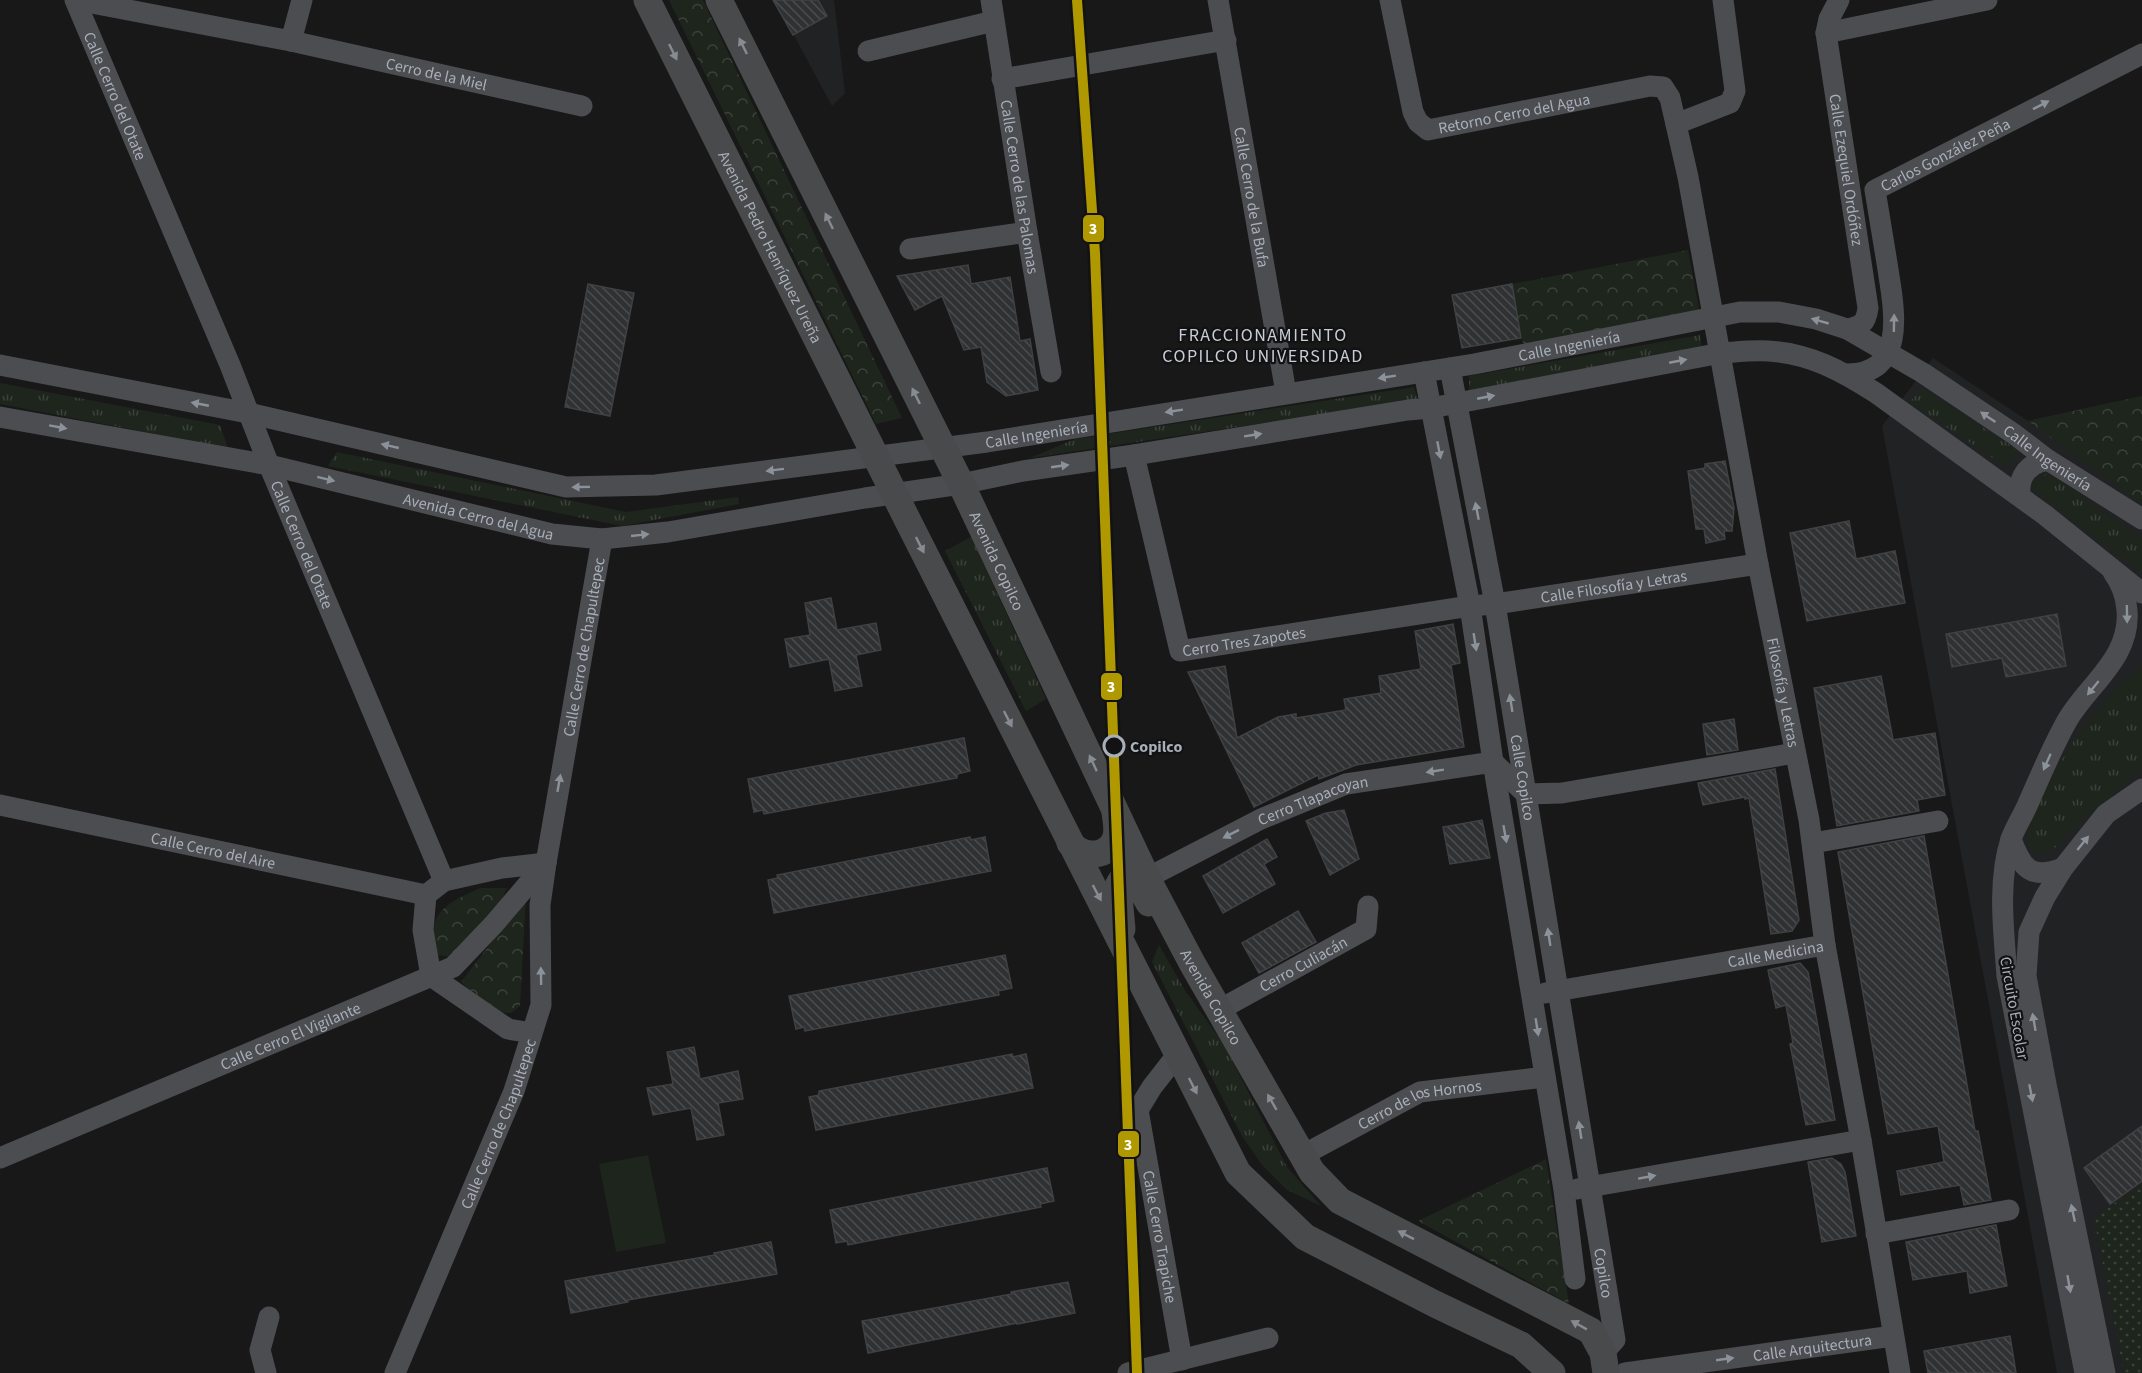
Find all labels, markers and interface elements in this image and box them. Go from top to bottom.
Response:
street label: Calle Cerro del Otate [78,29,152,164]
one-way arrow [738,38,747,55]
one-way arrow [668,44,678,61]
street label: Cerro de la Miel [384,53,489,96]
street label: Retorno Cerro del Agua [1436,88,1592,140]
street label: Calle Ezequiel Ordóñez [1823,92,1868,247]
street label: Calle Cerro de las Palomas [995,98,1044,276]
one-way arrow [2033,100,2050,110]
street label: Carlos González Peña [1877,113,2014,197]
street label: Calle Cerro de la Bufa [1228,125,1274,269]
street label: Avenida Pedro Henríquez Ureña [712,147,827,347]
one-way arrow [825,212,835,230]
line badge: 3 [1082,214,1105,243]
text: 3 [1089,218,1097,240]
one-way arrow [1889,314,1898,333]
one-way arrow [1811,316,1829,325]
district label: FRACCIONAMIENTO COPILCO UNIVERSIDAD [1162,323,1364,369]
street label: Calle Ingeniería [1516,326,1622,367]
one-way arrow [1669,356,1688,365]
one-way arrow [1378,373,1397,382]
one-way arrow [912,387,921,404]
one-way arrow [1477,392,1496,401]
one-way arrow [190,399,209,408]
one-way arrow [1164,406,1183,415]
one-way arrow [1980,412,1996,423]
street label: Calle Ingeniería [984,416,1089,454]
street label: Calle Ingeniería [1999,420,2096,497]
one-way arrow [48,423,67,432]
one-way arrow [1243,431,1262,440]
one-way arrow [381,441,400,451]
one-way arrow [1435,441,1444,460]
one-way arrow [1051,461,1070,470]
one-way arrow [765,465,784,475]
one-way arrow [316,474,335,484]
street label: Calle Cerro del Otate [265,477,338,612]
one-way arrow [571,482,590,492]
street label: Avenida Cerro del Agua [401,488,556,546]
one-way arrow [1472,502,1481,521]
street label: Avenida Copilco [963,508,1029,614]
one-way arrow [630,530,649,540]
one-way arrow [915,537,925,554]
street label: Calle Cerro de Chapultepec [558,556,611,738]
street label: Calle Filosofía y Letras [1539,565,1689,609]
one-way arrow [2122,605,2132,624]
street label: Cerro Tres Zapotes [1181,622,1308,662]
one-way arrow [1470,632,1479,651]
street label: Filosofía y Letras [1761,636,1804,750]
line badge: 3 [1100,672,1123,701]
text: 3 [1107,676,1115,698]
one-way arrow [2086,680,2099,696]
one-way arrow [1506,694,1515,713]
one-way arrow [1003,711,1013,728]
street label: Calle Copilco [1504,733,1540,822]
marker: Copilco [1103,735,1125,757]
place label: Copilco [1130,736,1182,758]
one-way arrow [1088,754,1097,771]
one-way arrow [2042,754,2051,771]
one-way arrow [1425,766,1444,775]
street label: Cerro Tlapacoyan [1255,771,1370,831]
one-way arrow [555,773,564,792]
one-way arrow [1501,825,1510,844]
street label: Calle Cerro del Aire [149,827,277,875]
one-way arrow [1222,829,1239,839]
one-way arrow [2077,835,2090,851]
one-way arrow [1092,884,1102,901]
one-way arrow [1544,928,1553,947]
street label: Cerro Culiacán [1255,931,1352,998]
street label: Calle Medicina [1726,935,1825,973]
street label: Avenida Copilco [1175,945,1247,1049]
street label: Circuito Escolar [1994,955,2034,1062]
one-way arrow [536,967,545,986]
street label: Calle Cerro El Vigilante [217,997,364,1076]
one-way arrow [2030,1012,2039,1031]
one-way arrow [1532,1017,1541,1036]
street label: Calle Cerro de Chapultepec [455,1036,542,1212]
street label: Cerro de los Hornos [1354,1075,1483,1136]
one-way arrow [1188,1078,1198,1095]
one-way arrow [2026,1084,2036,1102]
one-way arrow [1267,1094,1278,1110]
one-way arrow [1576,1120,1585,1139]
line badge: 3 [1117,1130,1140,1158]
text: 3 [1124,1134,1132,1156]
street label: Calle Cerro Trapiche [1137,1169,1182,1305]
one-way arrow [1638,1172,1657,1181]
one-way arrow [2068,1203,2077,1222]
one-way arrow [1397,1230,1415,1240]
street label: Copilco [1588,1246,1618,1300]
one-way arrow [2064,1275,2073,1294]
one-way arrow [1571,1319,1587,1330]
street label: Calle Arquitectura [1751,1329,1873,1367]
one-way arrow [1715,1355,1734,1364]

